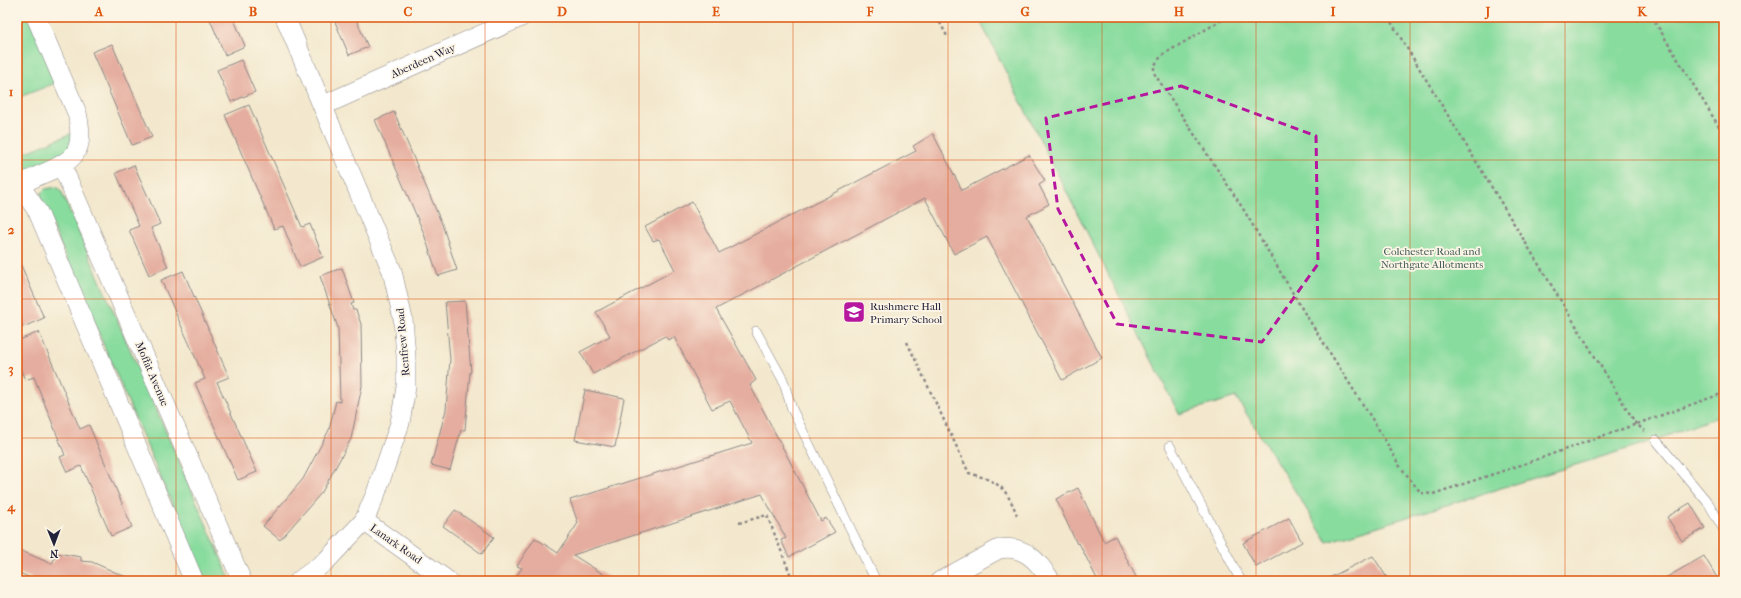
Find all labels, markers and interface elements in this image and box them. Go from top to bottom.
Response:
text: A [94,4,104,19]
text: B [249,4,258,19]
text: C [404,4,413,19]
text: D [557,4,567,19]
text: E [712,4,720,19]
text: F [866,4,874,19]
text: G [1020,4,1030,19]
text: H [1174,4,1185,19]
text: I [1330,4,1336,19]
text: J [1484,4,1491,20]
text: K [1637,4,1648,19]
street label: Aberdeen Way [388,41,458,81]
text: 1 [9,84,14,99]
text: 2 [8,222,15,237]
park label: Colchester Road and Northgate Allotments [1381,245,1483,271]
school or university icon: Rushmere Hall Primary School [841,299,867,325]
place label: Rushmere Hall Primary School [870,300,942,326]
street label: Renfrew Road [393,306,412,377]
street label: Moffat Avenue [133,340,172,409]
text: 3 [8,361,14,377]
text: 4 [6,499,16,515]
street label: Lanark Road [368,521,425,567]
north arrow [34,524,74,564]
text: N [49,547,58,560]

